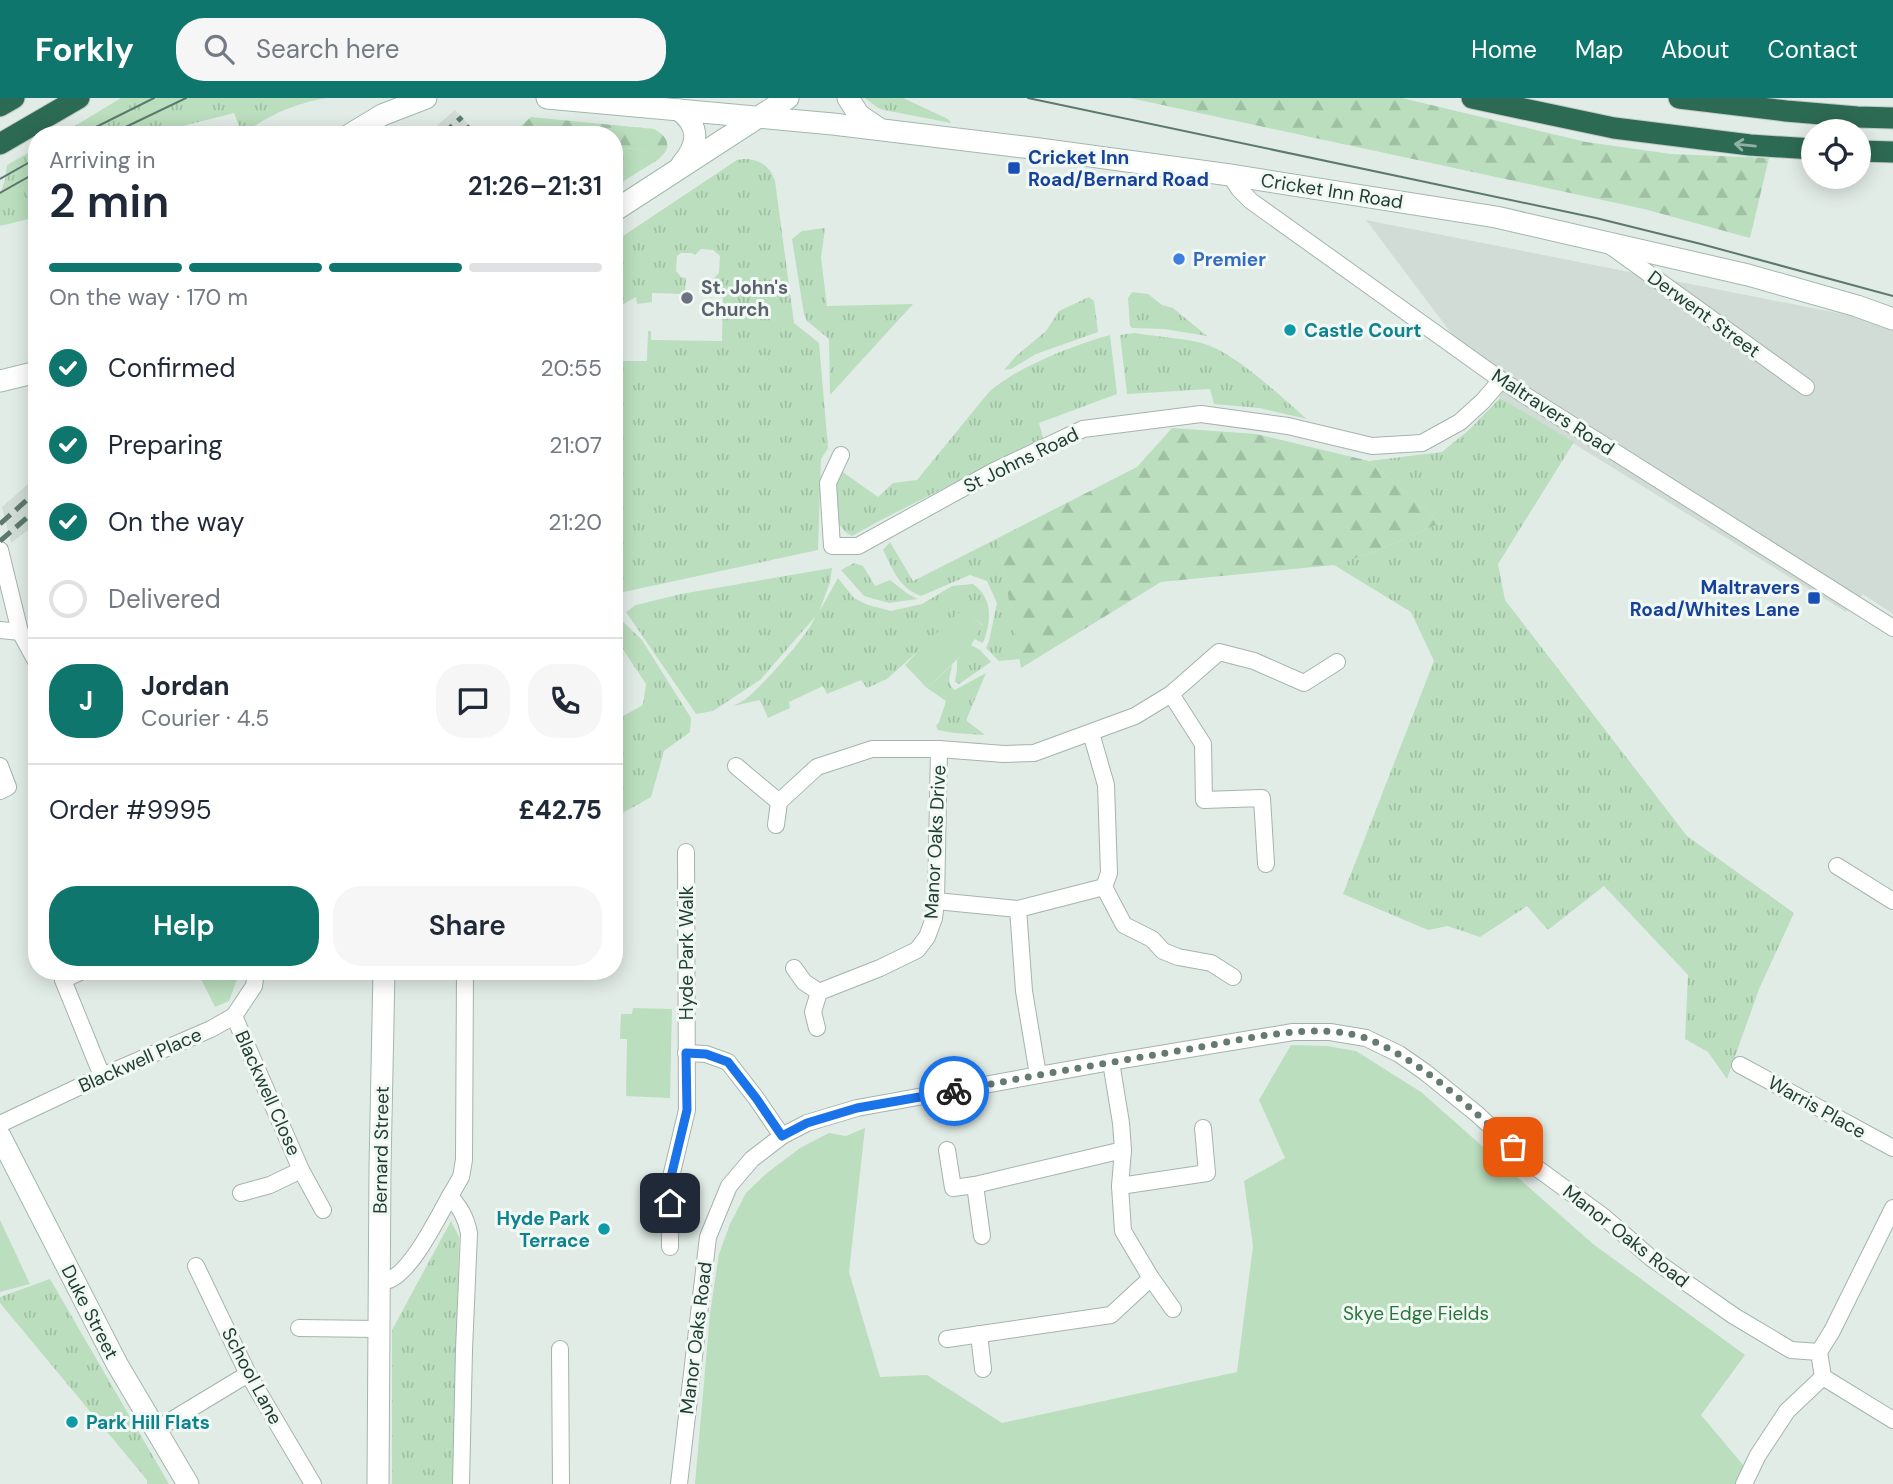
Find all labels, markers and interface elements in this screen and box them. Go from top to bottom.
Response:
search box [176,18,666,81]
text: Forkly [35,28,134,71]
icon: search [200,30,238,68]
text: Search here [256,32,399,66]
text: Home [1471,34,1537,65]
text: Map [1575,34,1623,65]
text: About [1661,34,1730,65]
text: Contact [1768,34,1858,65]
map controls [1801,119,1871,189]
button: locate [1801,119,1871,189]
one-way arrow [1734,138,1757,151]
text: Arriving in [49,145,155,175]
place label: Cricket Inn Road/Bernard Road [1028,145,1209,192]
marker: Cricket Inn Road/Bernard Road [1006,160,1022,176]
street label: Cricket Inn Road [1259,167,1405,215]
text: 21:26–21:31 [468,169,602,203]
text: 2 min [49,171,169,231]
place label: Premier [1193,247,1266,272]
marker: Premier [1171,251,1187,267]
street label: Derwent Street [1643,265,1765,363]
place label: St. John's Church [701,275,788,322]
text: On the way · 170 m [49,282,248,312]
marker: St. John's Church [679,290,695,306]
place label: Castle Court [1304,318,1422,343]
marker: Castle Court [1282,322,1298,338]
icon: check [49,349,87,387]
text: Confirmed [108,351,235,385]
text: 20:55 [541,353,602,383]
street label: Maltravers Road [1487,363,1619,461]
street label: St Johns Road [959,421,1083,499]
icon: check [49,426,87,464]
text: Preparing [108,428,223,462]
text: 21:07 [549,430,602,460]
icon: check [49,503,87,541]
text: On the way [108,505,244,539]
text: 21:20 [548,507,602,537]
place label: Maltravers Road/Whites Lane [1630,575,1800,622]
text: Delivered [108,582,221,616]
marker: Maltravers Road/Whites Lane [1806,590,1822,606]
button: chat [436,664,510,738]
button: phone [528,664,602,738]
text: Jordan [141,669,230,703]
text: J [79,684,93,718]
text: Courier · 4.5 [141,703,269,733]
street label: Manor Oaks Drive [918,764,952,920]
text: Order #9995 [49,793,212,827]
text: £42.75 [519,793,602,827]
street label: Hyde Park Walk [674,885,699,1020]
button: Help [49,886,319,966]
button: Share [333,886,602,966]
street label: Blackwell Place [75,1022,205,1098]
street label: Blackwell Close [229,1027,307,1159]
courier [919,1056,989,1126]
street label: Warris Place [1764,1070,1870,1144]
icon: bike [935,1072,973,1110]
street label: Bernard Street [367,1086,395,1214]
pin [1483,1117,1543,1177]
icon: bag [1494,1128,1532,1166]
pin [640,1173,700,1233]
street label: Manor Oaks Road [1558,1179,1694,1293]
icon: home [651,1184,689,1222]
place label: Hyde Park Terrace [496,1206,590,1253]
marker: Hyde Park Terrace [596,1221,612,1237]
street label: Manor Oaks Road [674,1260,718,1416]
street label: Duke Street [56,1261,124,1363]
park label: Skye Edge Fields [1343,1301,1489,1326]
street label: School Lane [216,1323,288,1429]
place label: Park Hill Flats [86,1410,210,1435]
marker: Park Hill Flats [64,1414,80,1430]

